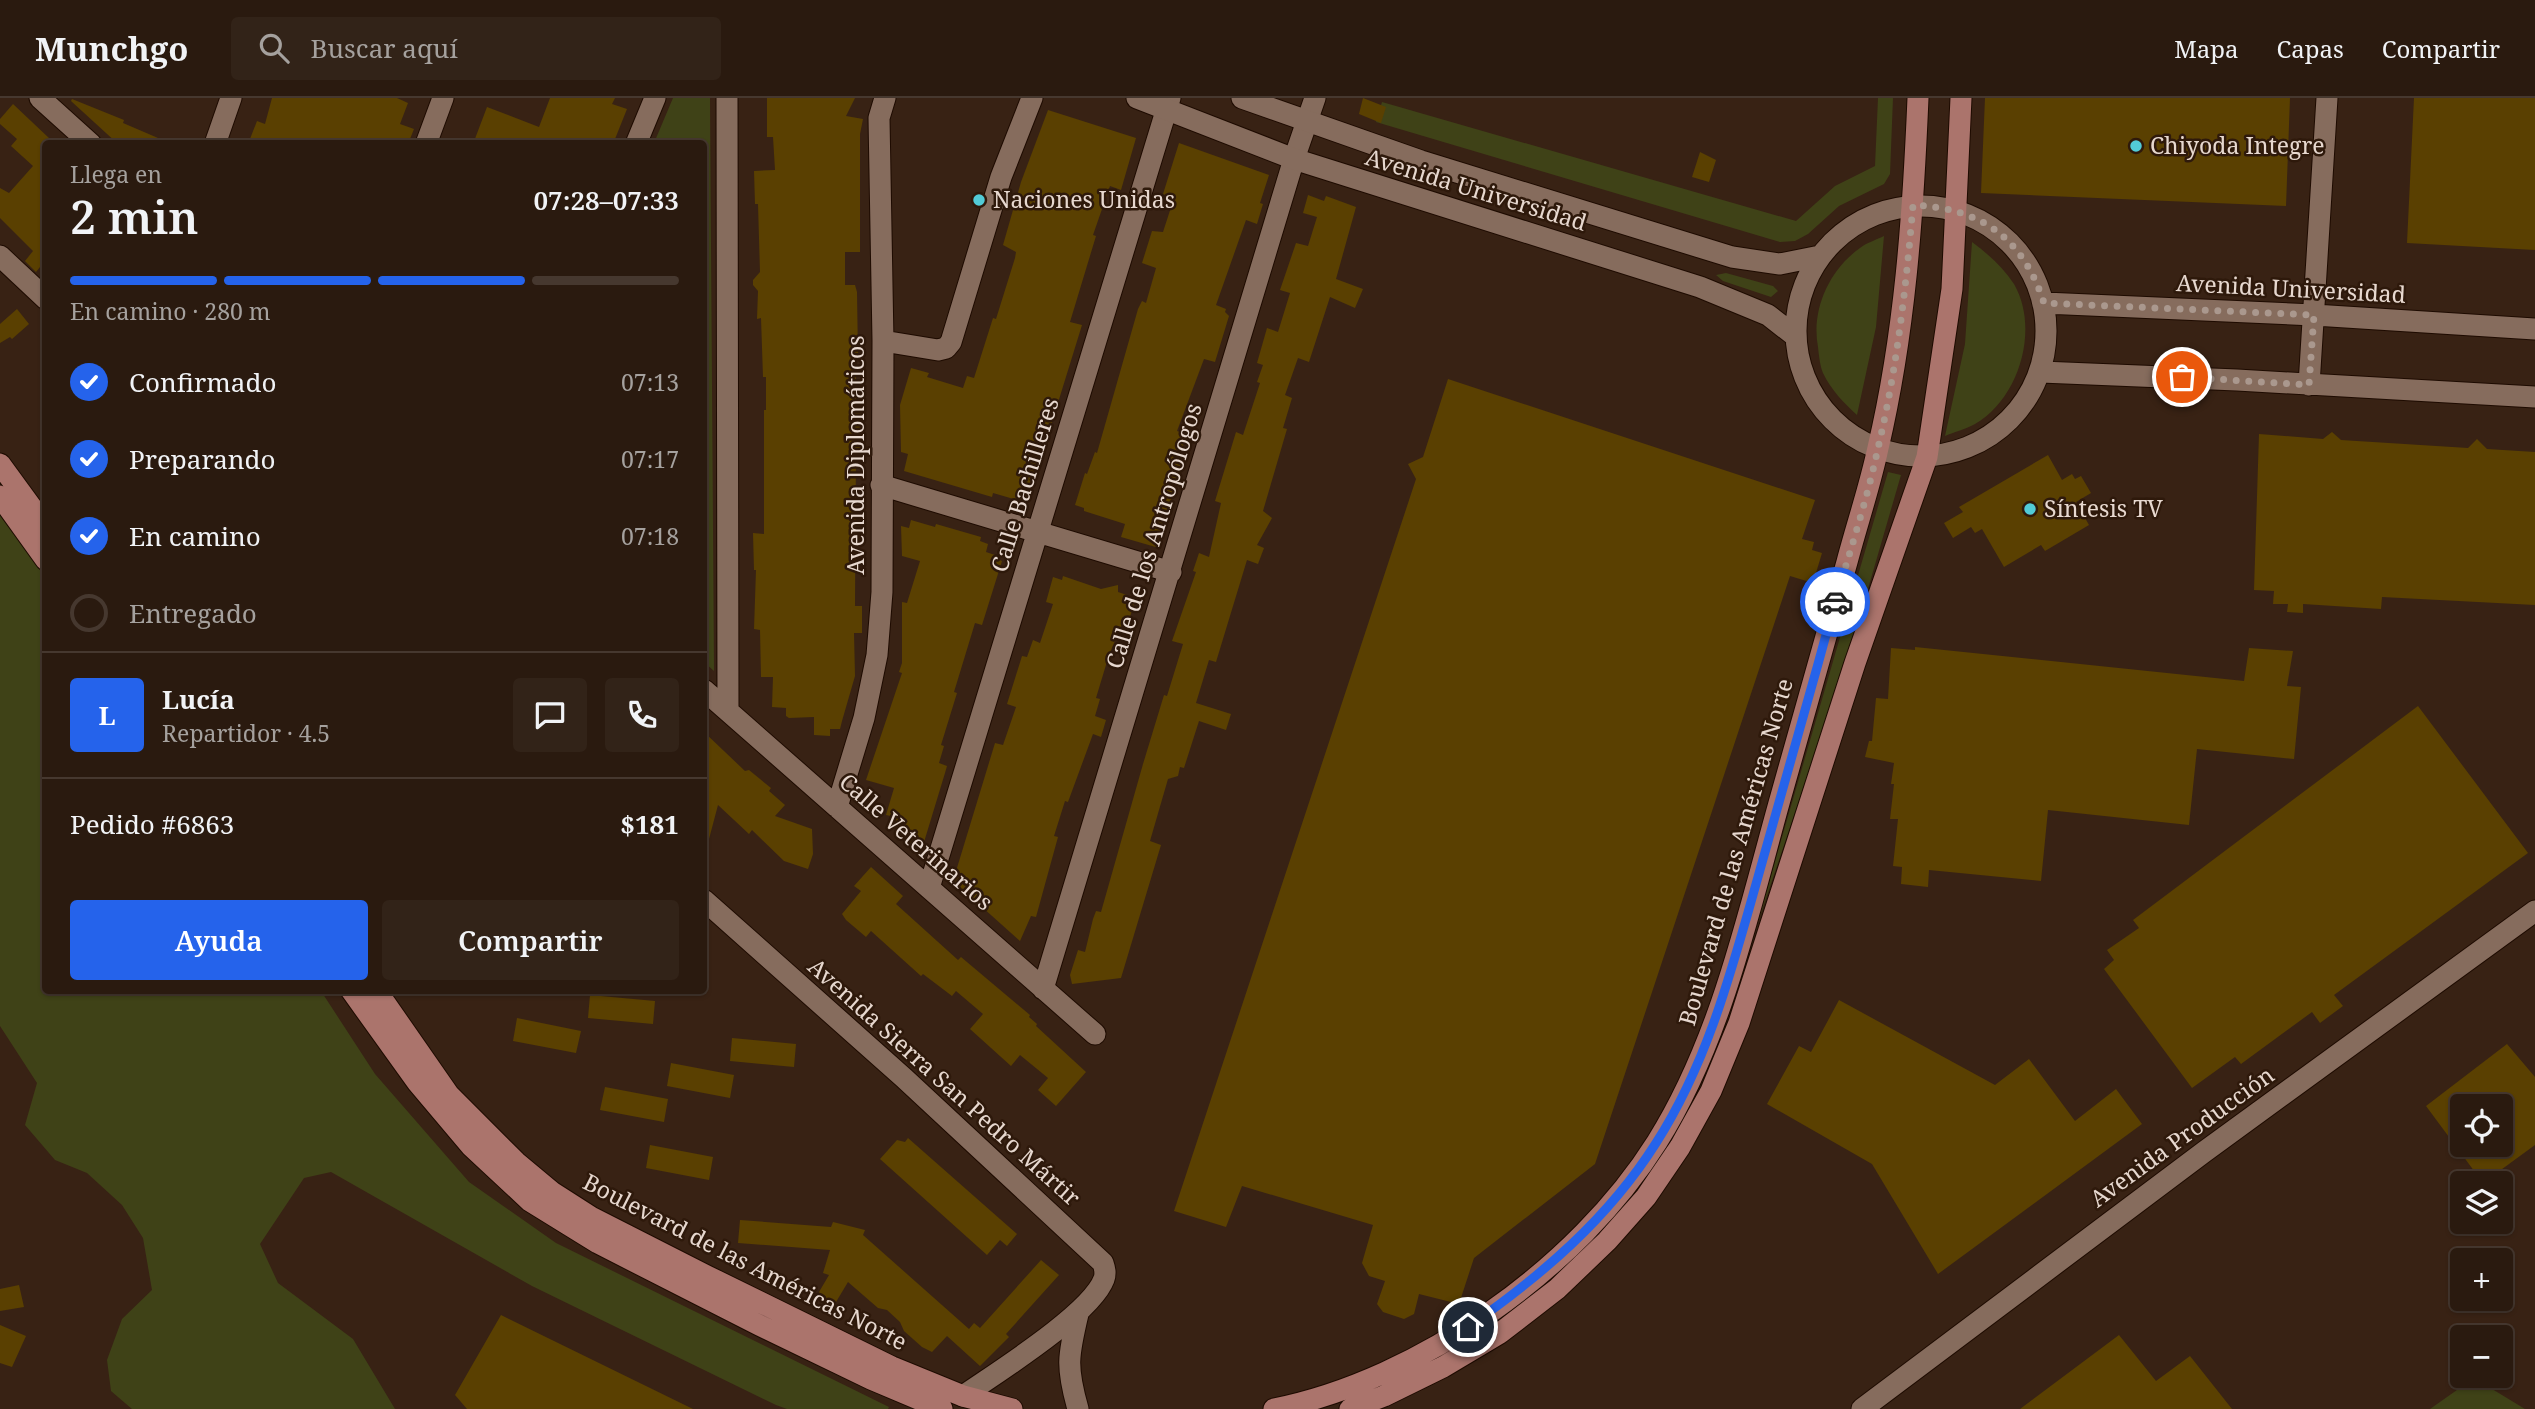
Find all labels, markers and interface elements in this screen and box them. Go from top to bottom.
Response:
search box [231,17,721,80]
text: Munchgo [35,26,189,71]
icon: search [255,29,293,67]
text: Buscar aquí [311,30,458,66]
text: Mapa [2174,32,2238,65]
text: Capas [2276,32,2344,65]
text: Compartir [2382,32,2500,65]
place label: Chiyoda Integre [2150,129,2325,161]
marker: Chiyoda Integre [2128,138,2144,154]
street label: Avenida Universidad [1362,140,1591,238]
text: Llega en [70,158,162,190]
text: 07:28–07:33 [533,182,679,218]
place label: Naciones Unidas [993,183,1175,215]
text: 2 min [70,185,198,247]
marker: Naciones Unidas [971,192,987,208]
street label: Avenida Universidad [2175,266,2407,310]
text: En camino · 280 m [70,295,271,327]
street label: Avenida Diplomáticos [839,335,871,575]
pin [2152,347,2212,407]
icon: bag [2163,358,2201,396]
icon: check [70,363,108,401]
text: Confirmado [129,364,276,400]
text: 07:13 [621,366,679,398]
street label: Calle Bachilleres [982,393,1066,576]
street label: Calle de los Antropólogos [1097,399,1209,672]
icon: check [70,440,108,478]
text: Preparando [129,441,276,477]
text: 07:17 [621,443,679,475]
place label: Síntesis TV [2044,492,2163,524]
marker: Síntesis TV [2022,501,2038,517]
icon: check [70,517,108,555]
text: En camino [129,518,261,554]
text: 07:18 [621,520,679,552]
courier [1800,567,1870,637]
icon: car [1816,583,1854,621]
text: Entregado [129,595,257,631]
street label: Boulevard de las Américas Norte [1670,675,1800,1029]
button: chat [513,678,587,752]
button: phone [605,678,679,752]
text: Lucía [162,681,235,717]
text: L [98,697,116,733]
text: Repartidor · 4.5 [162,717,330,749]
street label: Calle Veterinarios [833,765,1000,917]
text: Pedido #6863 [70,806,234,842]
text: $181 [620,806,679,842]
button: Ayuda [70,900,368,980]
button: Compartir [382,900,679,980]
street label: Avenida Sierra San Pedro Mártir [802,950,1088,1212]
street label: Avenida Producción [2083,1058,2280,1214]
map controls [2450,1094,2513,1388]
button: locate [2450,1094,2513,1157]
street label: Boulevard de las Américas Norte [578,1165,913,1357]
button: layers [2450,1171,2513,1234]
button: + [2450,1248,2513,1311]
pin [1438,1297,1498,1357]
icon: home [1449,1308,1487,1346]
button: − [2450,1325,2513,1388]

